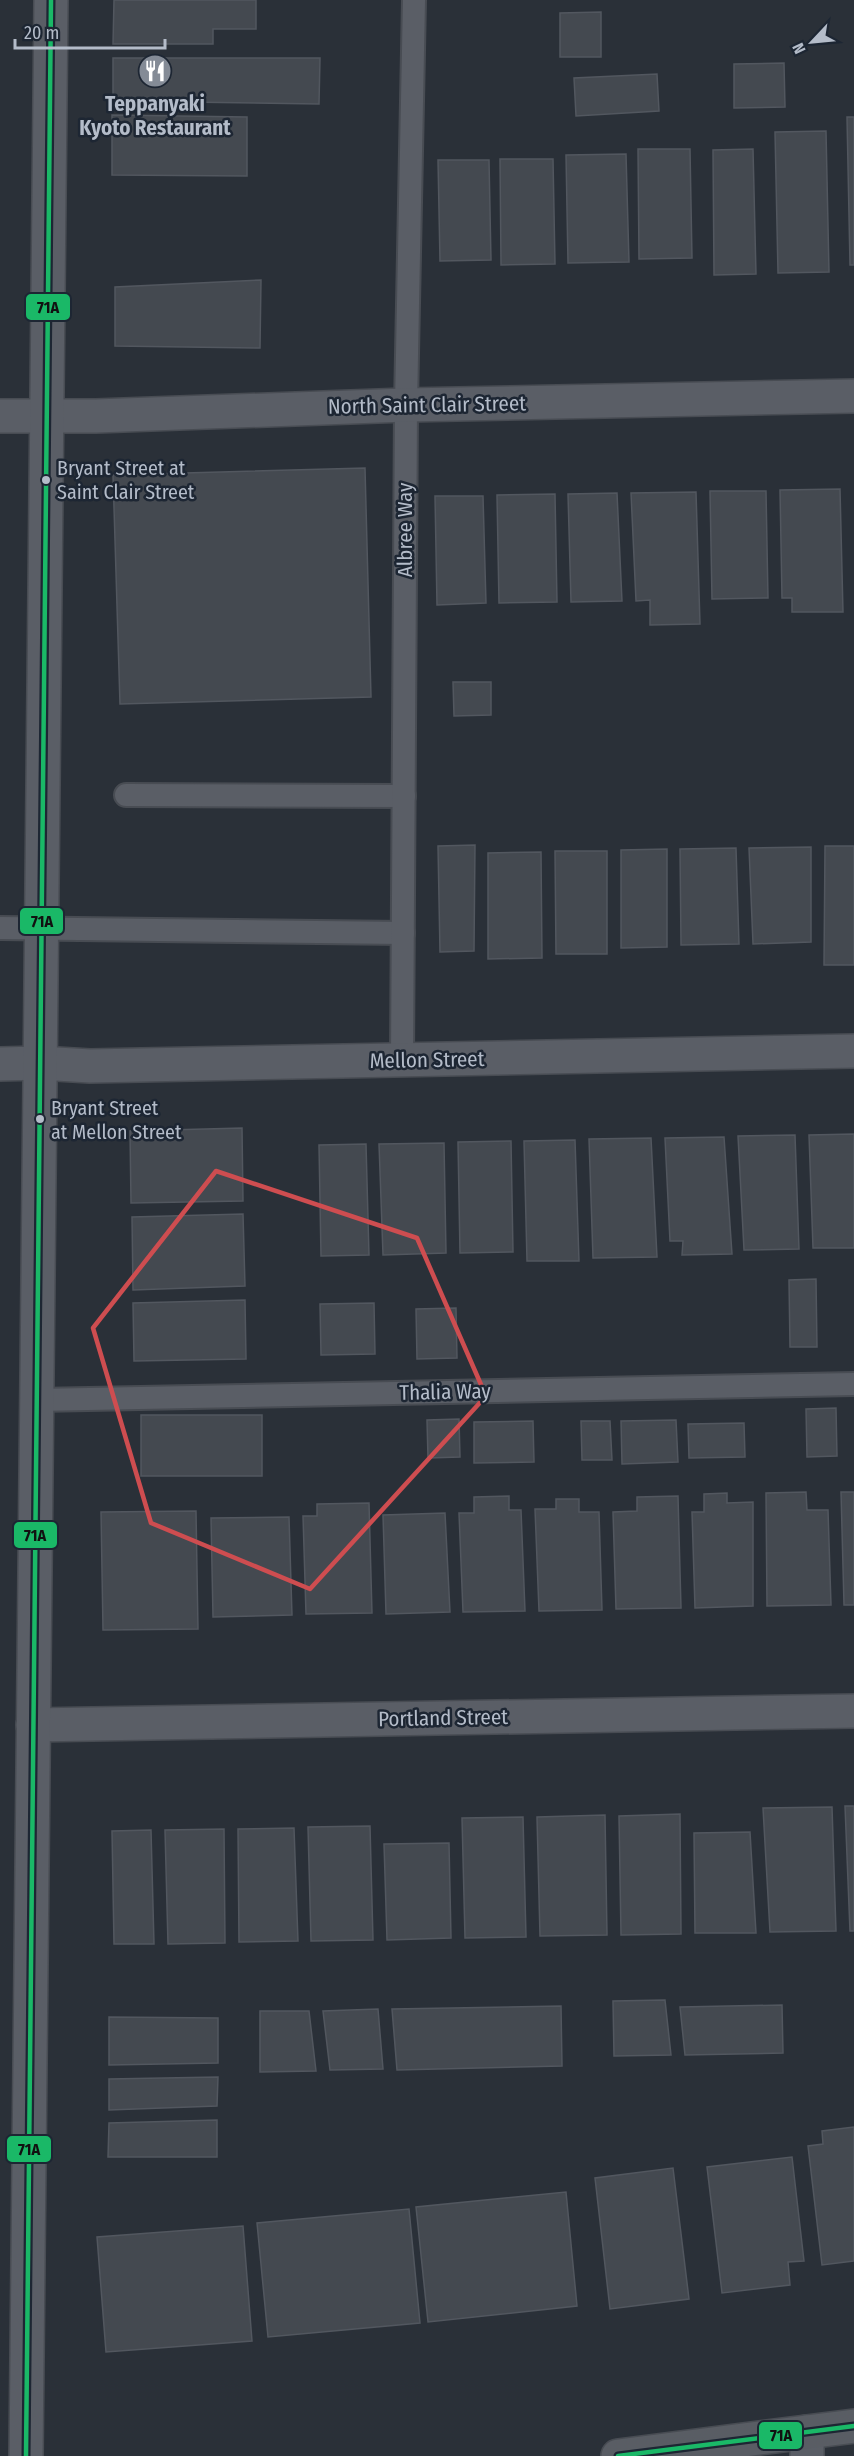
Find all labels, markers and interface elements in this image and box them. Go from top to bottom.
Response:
scale bar [15,12,165,50]
north arrow [782,12,842,72]
text: 20 m [24,22,59,44]
text: N [788,40,810,57]
restaurant icon: Teppanyaki Kyoto Restaurant [137,53,173,89]
place label: Teppanyaki Kyoto Restaurant [79,91,231,141]
line badge: 71A [25,293,71,321]
text: 71A [37,298,59,317]
street label: North Saint Clair Street [328,390,526,420]
place label: Bryant Street at Saint Clair Street [57,456,195,504]
marker: Bryant Street at Saint Clair Street [40,474,52,486]
street label: Albree Way [392,482,418,577]
line badge: 71A [19,907,64,935]
text: 71A [31,912,53,931]
street label: Mellon Street [369,1046,485,1074]
place label: Bryant Street at Mellon Street [51,1096,182,1144]
marker: Bryant Street at Mellon Street [34,1113,46,1125]
street label: Thalia Way [399,1378,492,1406]
line badge: 71A [13,1521,58,1549]
text: 71A [24,1526,46,1545]
street label: Portland Street [378,1704,508,1732]
line badge: 71A [6,2135,52,2163]
text: 71A [18,2140,40,2159]
line badge: 71A [758,2421,803,2450]
text: 71A [770,2426,792,2445]

